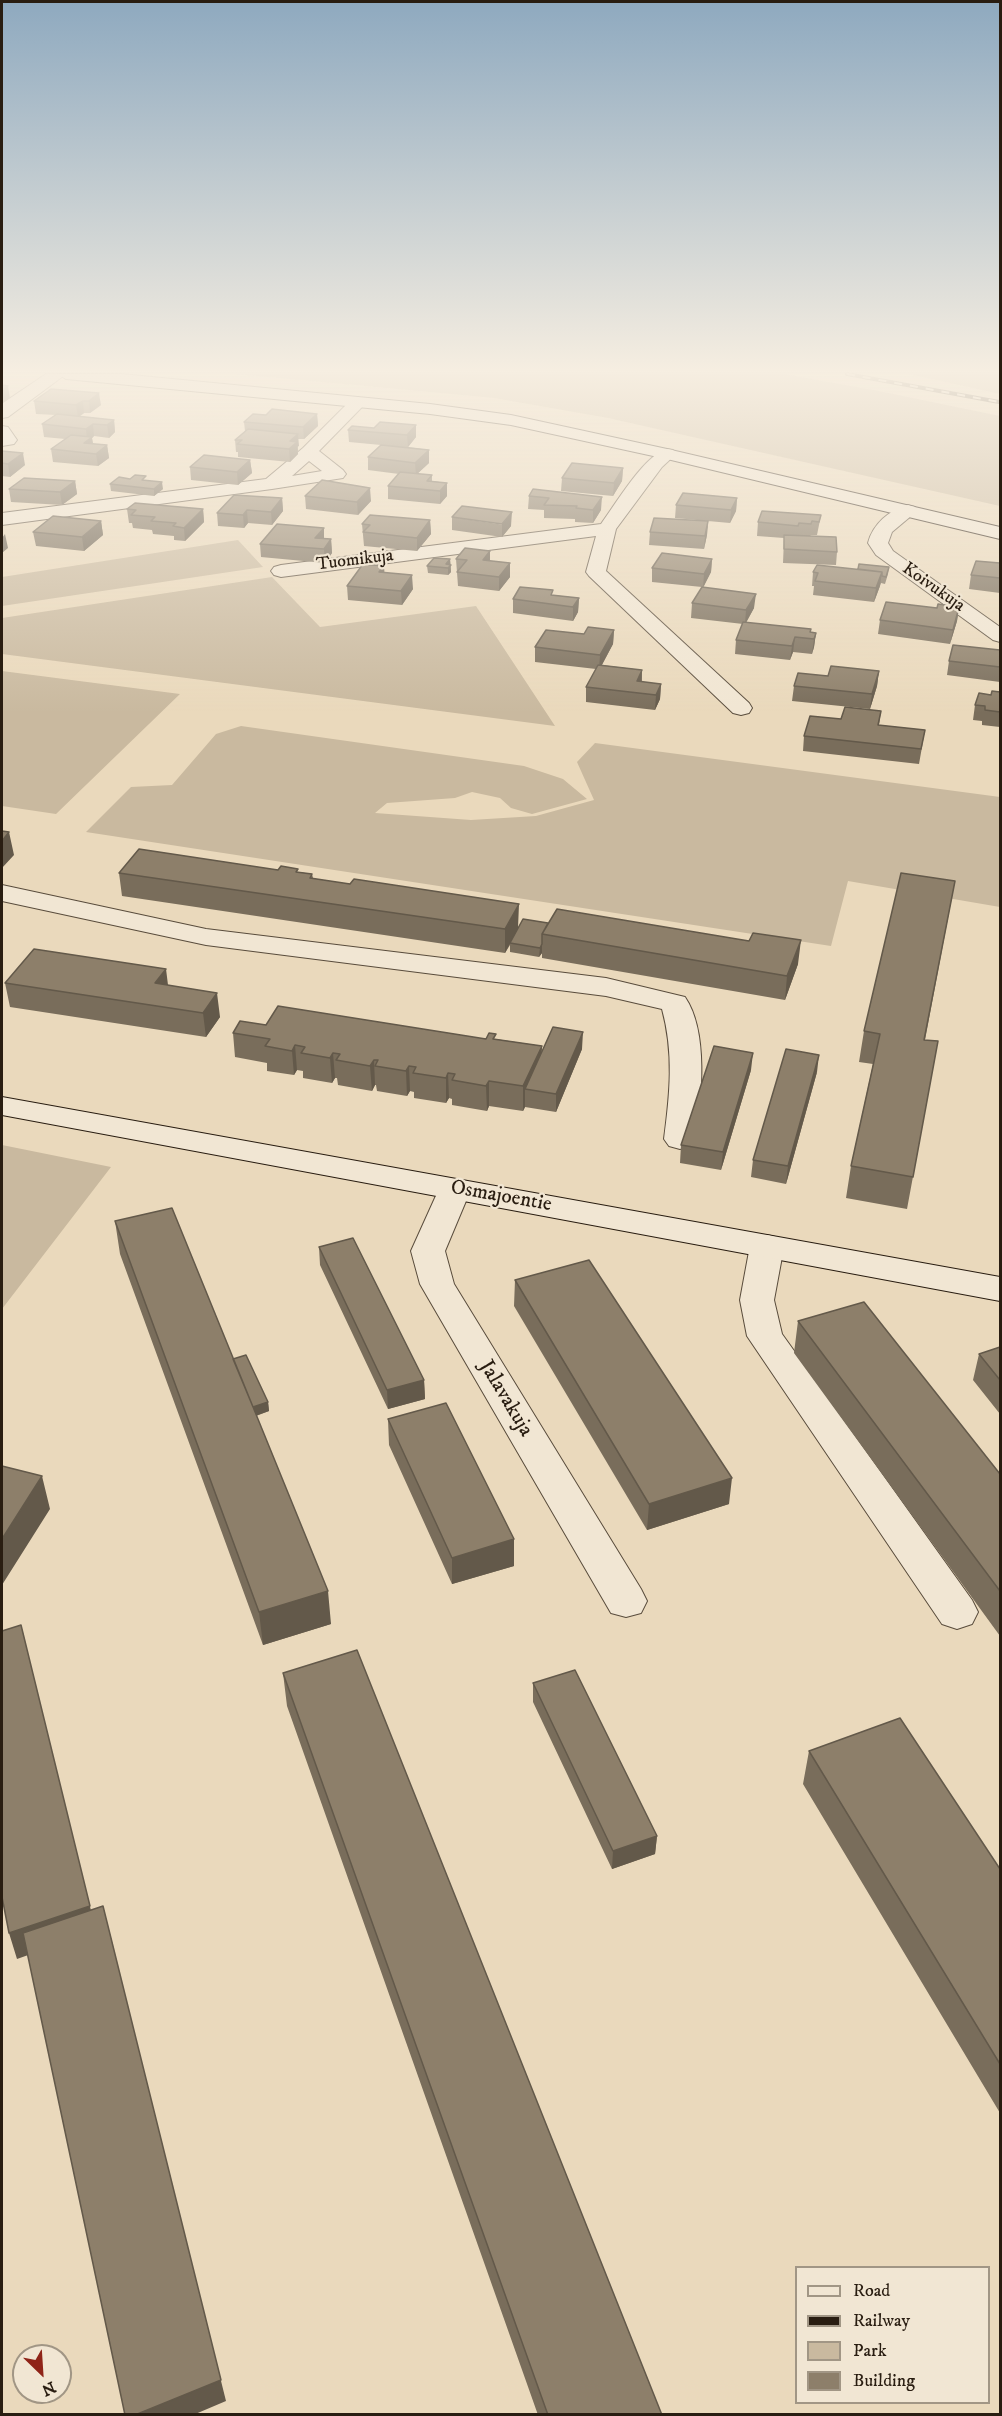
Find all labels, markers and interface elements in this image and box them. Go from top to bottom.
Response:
street label: Tuomikuja [315,546,395,576]
street label: Koivukuja [897,559,969,617]
street label: Osmajoentie [448,1176,554,1218]
street label: Jalavakuja [472,1356,538,1442]
legend [795,2266,990,2404]
text: Road [853,2280,890,2302]
text: Railway [853,2310,910,2332]
text: Park [853,2340,887,2362]
north arrow [12,2344,72,2404]
text: Building [853,2370,915,2392]
text: N [39,2377,59,2400]

